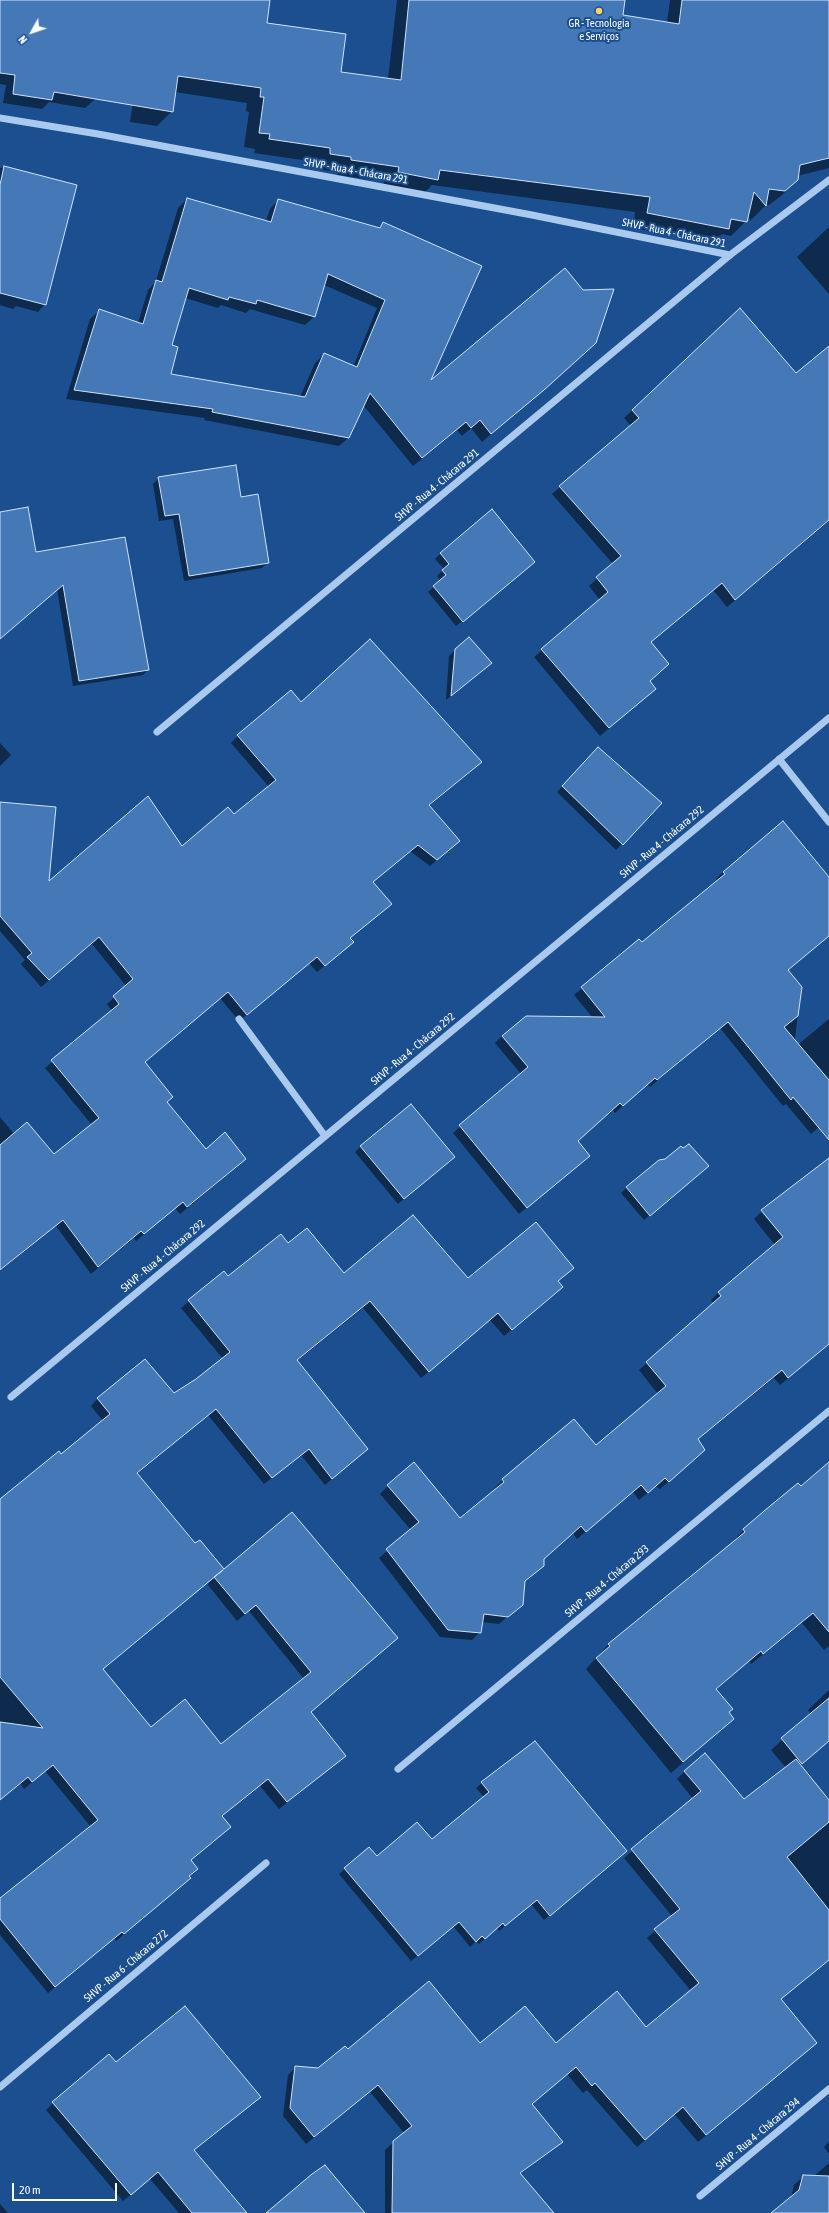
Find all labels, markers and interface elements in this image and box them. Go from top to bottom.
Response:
marker: GR - Tecnologia e Serviços [594,6,604,16]
north arrow [12,12,52,52]
place label: GR - Tecnologia e Serviços [568,17,630,43]
text: N [16,33,29,46]
street label: SHVP - Rua 4 - Chácara 291 [303,155,409,187]
street label: SHVP - Rua 4 - Chácara 291 [621,216,727,250]
street label: SHVP - Rua 4 - Chácara 291 [392,446,482,524]
street label: SHVP - Rua 4 - Chácara 292 [617,803,707,881]
street label: SHVP - Rua 4 - Chácara 292 [368,1010,458,1088]
street label: SHVP - Rua 4 - Chácara 292 [118,1217,208,1295]
street label: SHVP - Rua 4 - Chácara 293 [562,1542,652,1620]
street label: SHVP - Rua 6 - Chácara 272 [81,1927,171,2005]
street label: SHVP - Rua 4 - Chácara 294 [713,2095,803,2173]
scale bar [14,2175,119,2201]
text: 20 m [19,2183,41,2197]

